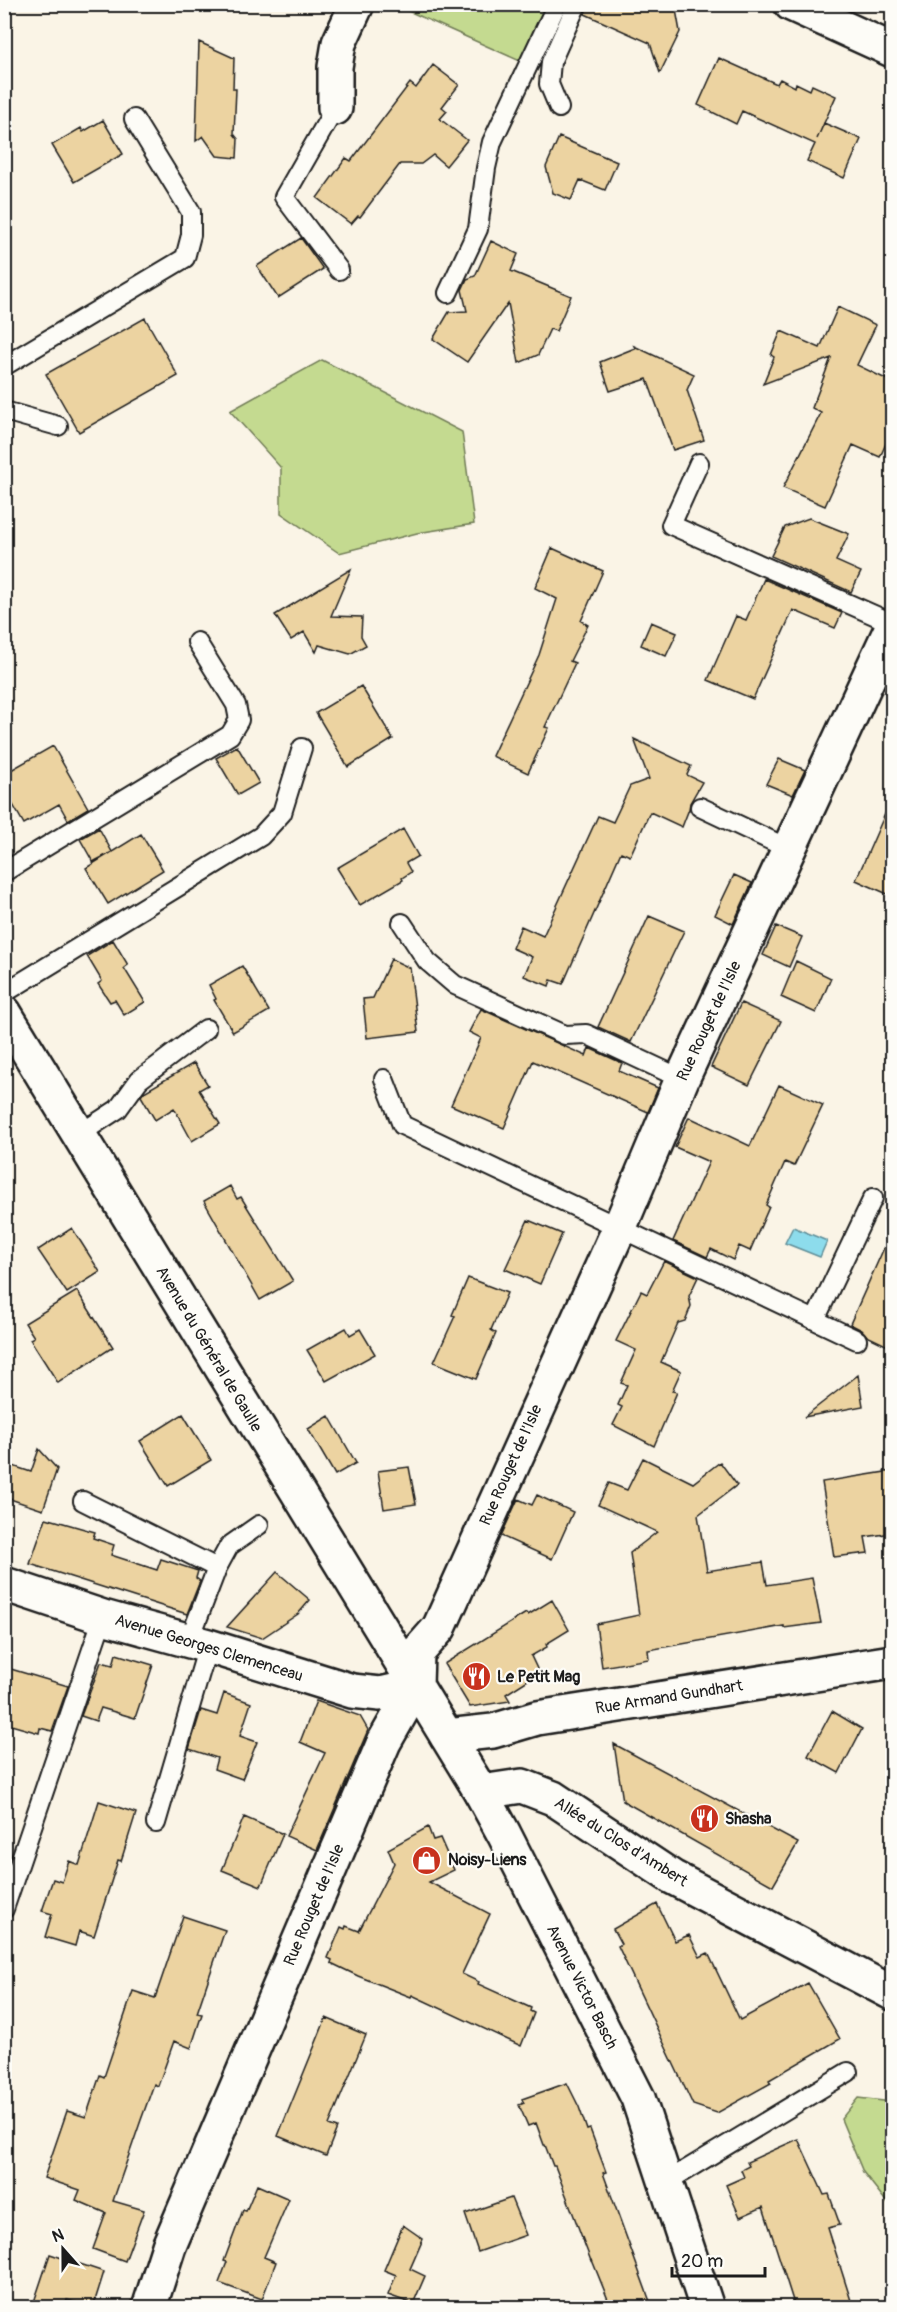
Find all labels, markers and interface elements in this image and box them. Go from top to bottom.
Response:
street label: Rue Rouget de l'Isle [672,958,746,1084]
street label: Avenue du Général de Gaulle [152,1263,266,1436]
street label: Rue Rouget de l'Isle [475,1401,547,1529]
street label: Avenue Georges Clemenceau [113,1610,305,1686]
restaurant icon: Le Petit Mag [460,1661,492,1693]
place label: Le Petit Mag [497,1667,580,1687]
street label: Rue Armand Gundhart [594,1675,745,1719]
street label: Allée du Clos d'Ambert [551,1793,692,1891]
restaurant icon: Shasha [688,1803,720,1835]
place label: Shasha [725,1809,772,1829]
street label: Rue Rouget de l'Isle [279,1841,349,1969]
shop icon: Noisy-Liens [411,1844,443,1876]
place label: Noisy-Liens [448,1850,527,1870]
street label: Avenue Victor Basch [542,1922,622,2052]
north arrow [33,2219,93,2279]
text: N [49,2225,67,2247]
scale bar [672,2240,765,2278]
text: 20 m [681,2250,723,2273]

